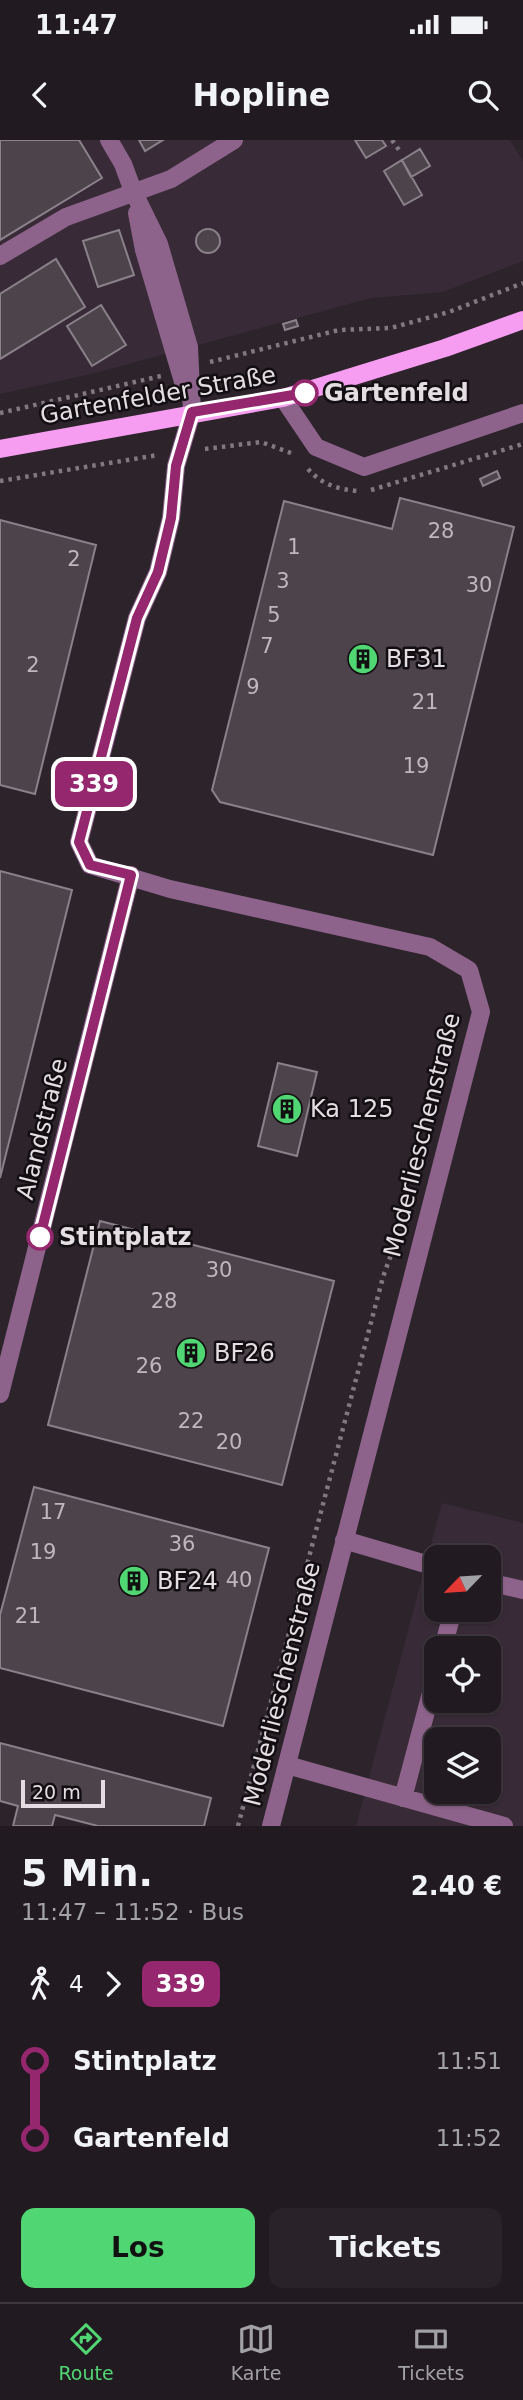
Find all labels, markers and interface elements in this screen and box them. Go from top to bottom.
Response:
text: 11:47 [35,10,118,40]
icon: back [21,76,59,114]
text: Hopline [192,76,331,114]
icon: search [464,76,502,114]
street label: Gartenfelder Straße [38,360,278,430]
place label: Gartenfeld [324,379,469,407]
marker: Gartenfeld [292,380,318,406]
house number: 28 [428,519,454,543]
house number: 1 [287,535,301,559]
house number: 2 [67,547,81,571]
house number: 3 [276,569,290,593]
house number: 30 [466,573,492,597]
house number: 5 [267,603,281,627]
house number: 7 [260,634,274,658]
building icon: BF31 [346,642,380,676]
place label: BF31 [386,645,447,673]
house number: 2 [26,653,40,677]
house number: 9 [246,675,260,699]
house number: 21 [412,690,438,714]
house number: 19 [403,754,429,778]
line badge: 339 [54,761,134,807]
text: 339 [69,770,119,798]
street label: Moderlieschenstraße [378,1010,466,1260]
street label: Alandstraße [11,1055,73,1203]
building icon: Ka 125 [270,1092,304,1126]
place label: Ka 125 [310,1095,393,1123]
place label: Stintplatz [59,1223,192,1251]
marker: Stintplatz [27,1224,53,1250]
house number: 30 [206,1258,232,1282]
house number: 28 [151,1289,177,1313]
building icon: BF26 [174,1336,208,1370]
place label: BF26 [214,1339,275,1367]
house number: 26 [136,1354,162,1378]
house number: 22 [178,1409,204,1433]
house number: 20 [216,1430,242,1454]
house number: 17 [40,1500,66,1524]
house number: 36 [169,1532,195,1556]
house number: 19 [30,1540,56,1564]
north arrow [424,1545,500,1622]
map controls [424,1545,501,1804]
street label: Moderlieschenstraße [238,1559,326,1809]
building icon: BF24 [117,1564,151,1598]
place label: BF24 [157,1567,218,1595]
house number: 40 [226,1568,252,1592]
house number: 21 [15,1604,41,1628]
button: locate [424,1636,501,1713]
button: layers [424,1727,501,1804]
scale bar [21,1777,105,1809]
text: 20 m [32,1781,81,1803]
text: 5 Min. [21,1851,153,1895]
text: 2.40 € [411,1871,502,1901]
text: 11:47 – 11:52 · Bus [21,1899,244,1925]
icon: walk [21,1965,59,2003]
icon: forward [94,1965,132,2003]
text: 339 [156,1970,206,1998]
text: 4 [69,1971,84,1997]
text: Stintplatz [73,2046,217,2076]
text: 11:51 [436,2048,502,2074]
text: Gartenfeld [73,2123,230,2153]
text: 11:52 [436,2125,502,2151]
button: Los [21,2208,255,2288]
button: Tickets [269,2208,502,2288]
tab: Route [58,2320,114,2384]
tab: Karte [231,2320,281,2384]
tab: Tickets [398,2320,464,2384]

